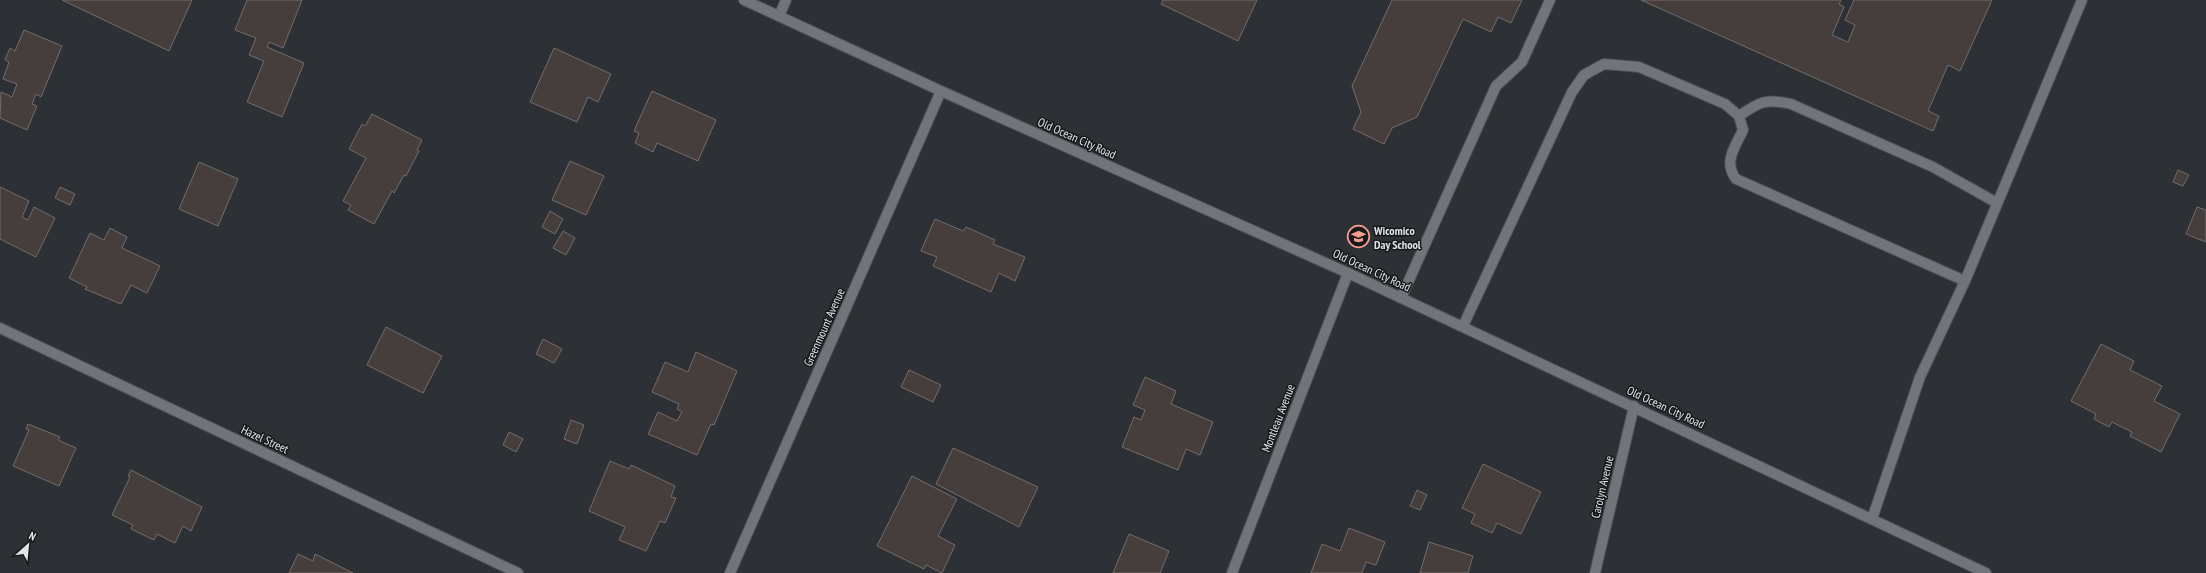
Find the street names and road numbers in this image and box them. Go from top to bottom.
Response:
street label: Old Ocean City Road [1036,114,1118,162]
street label: Old Ocean City Road [1331,245,1413,295]
street label: Greenmount Avenue [800,286,848,368]
street label: Montleau Avenue [1258,382,1298,454]
street label: Old Ocean City Road [1625,382,1707,432]
street label: Hazel Street [239,422,292,457]
street label: Carolyn Avenue [1588,454,1616,520]

